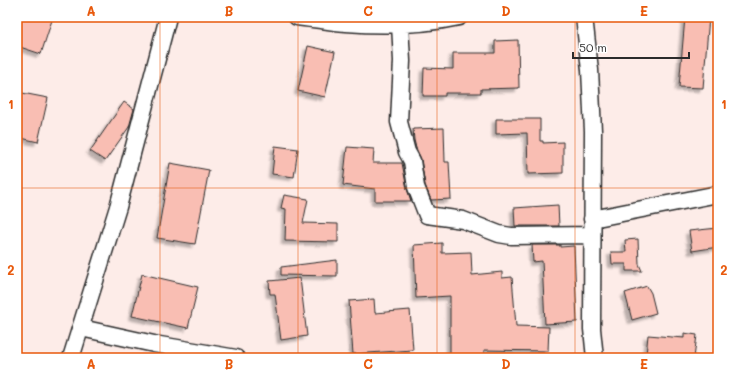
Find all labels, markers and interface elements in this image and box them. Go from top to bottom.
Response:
text: A [86,2,96,19]
text: B [225,2,234,19]
text: C [363,2,373,19]
text: D [501,2,511,19]
text: E [640,2,648,19]
scale bar [573,34,689,60]
text: 50 m [579,39,607,55]
text: 1 [8,95,14,112]
text: 1 [721,95,727,112]
text: 2 [7,261,15,278]
text: 2 [720,261,728,278]
text: A [86,355,96,372]
text: B [225,355,234,372]
text: C [363,355,373,372]
text: D [501,355,511,372]
text: E [640,355,648,372]

